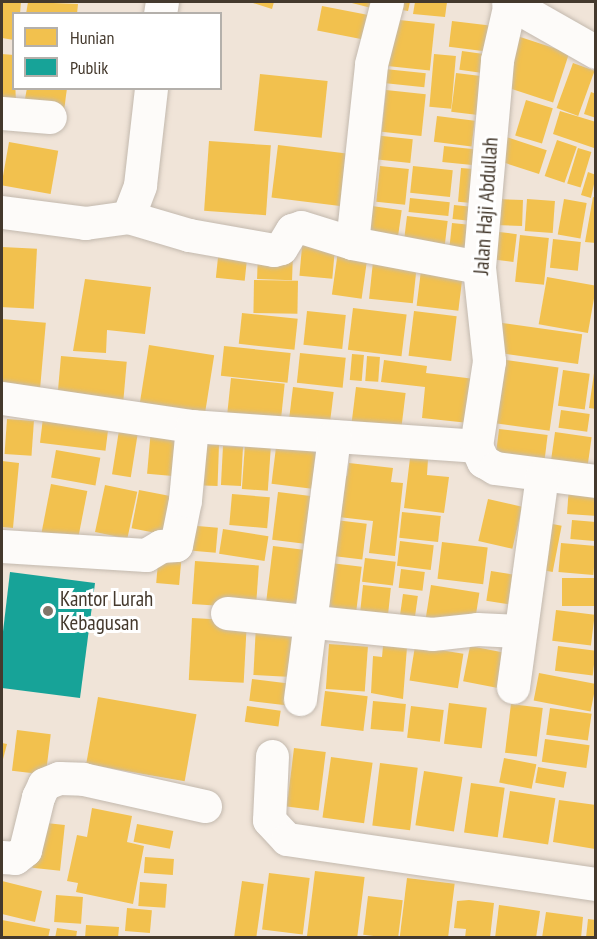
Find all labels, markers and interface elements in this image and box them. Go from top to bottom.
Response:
legend [12,12,222,90]
text: Hunian [70,26,114,49]
text: Publik [70,56,108,79]
street label: Jalan Haji Abdullah [469,136,503,276]
place label: Kantor Lurah Kebagusan [60,586,153,636]
marker: Kantor Lurah Kebagusan [41,604,55,618]

